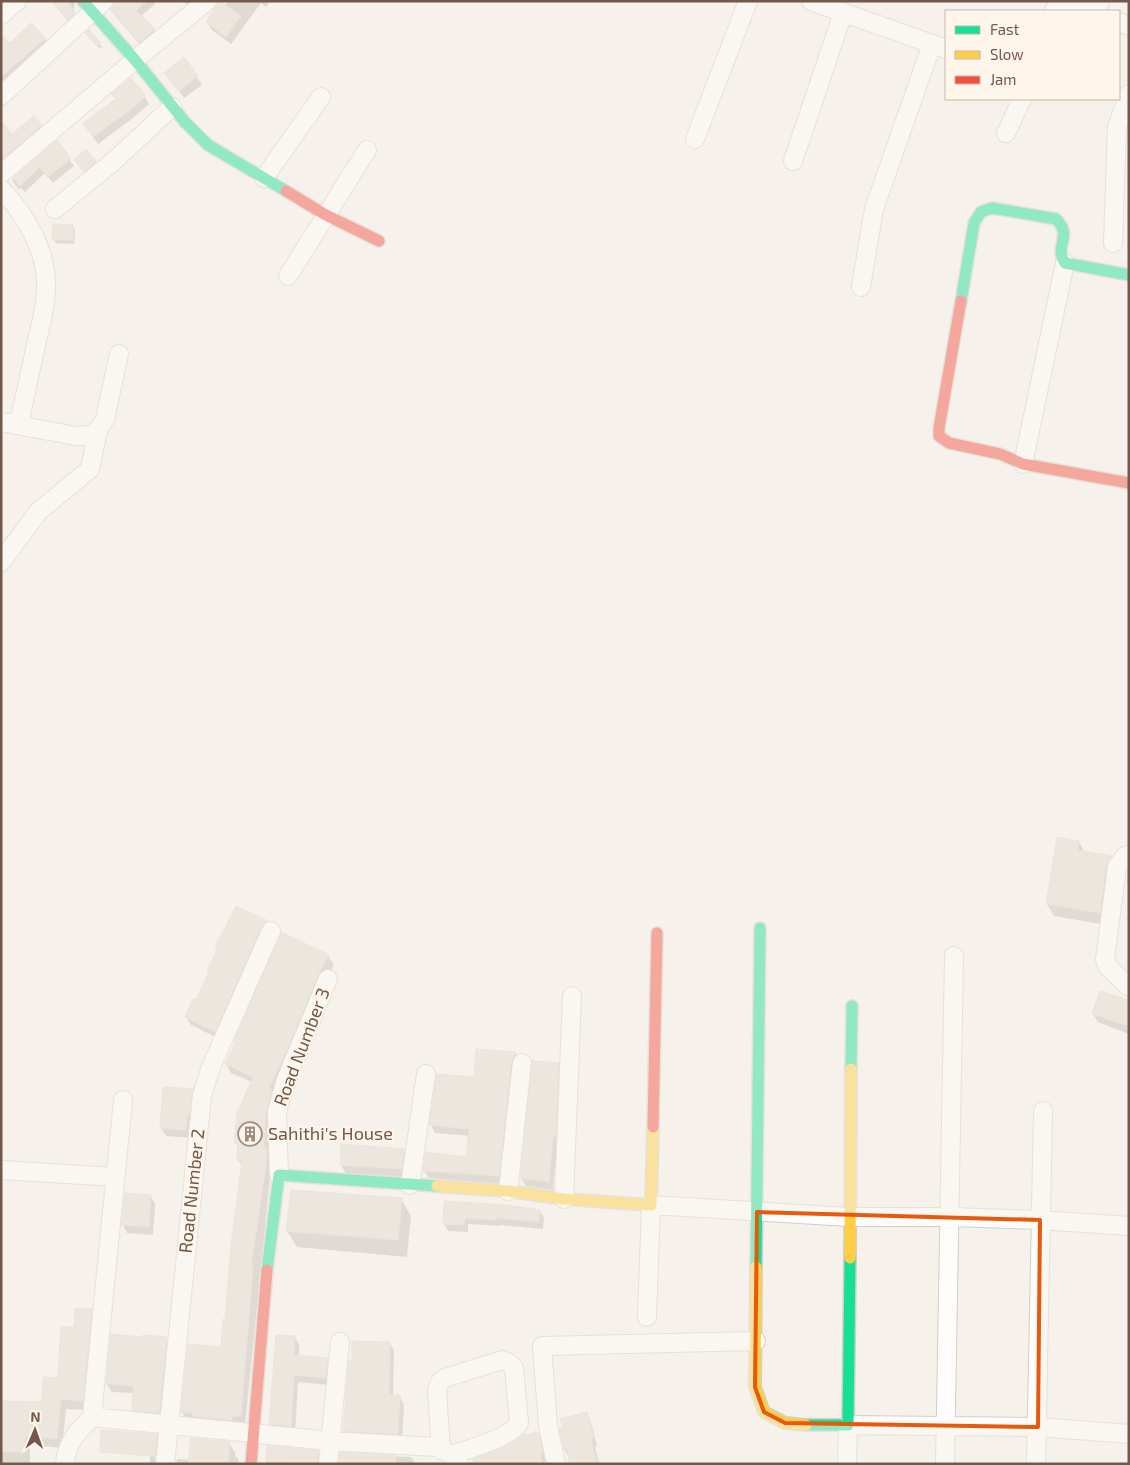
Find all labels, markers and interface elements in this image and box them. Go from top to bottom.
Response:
legend [945,10,1120,100]
text: Fast [990,20,1020,38]
text: Slow [990,45,1024,63]
text: Jam [990,70,1016,88]
street label: Road Number 3 [268,984,334,1109]
building icon: Sahithi's House [237,1121,263,1147]
place label: Sahithi's House [268,1122,393,1144]
street label: Road Number 2 [174,1128,208,1254]
north arrow [10,1405,60,1455]
text: N [30,1408,41,1425]

